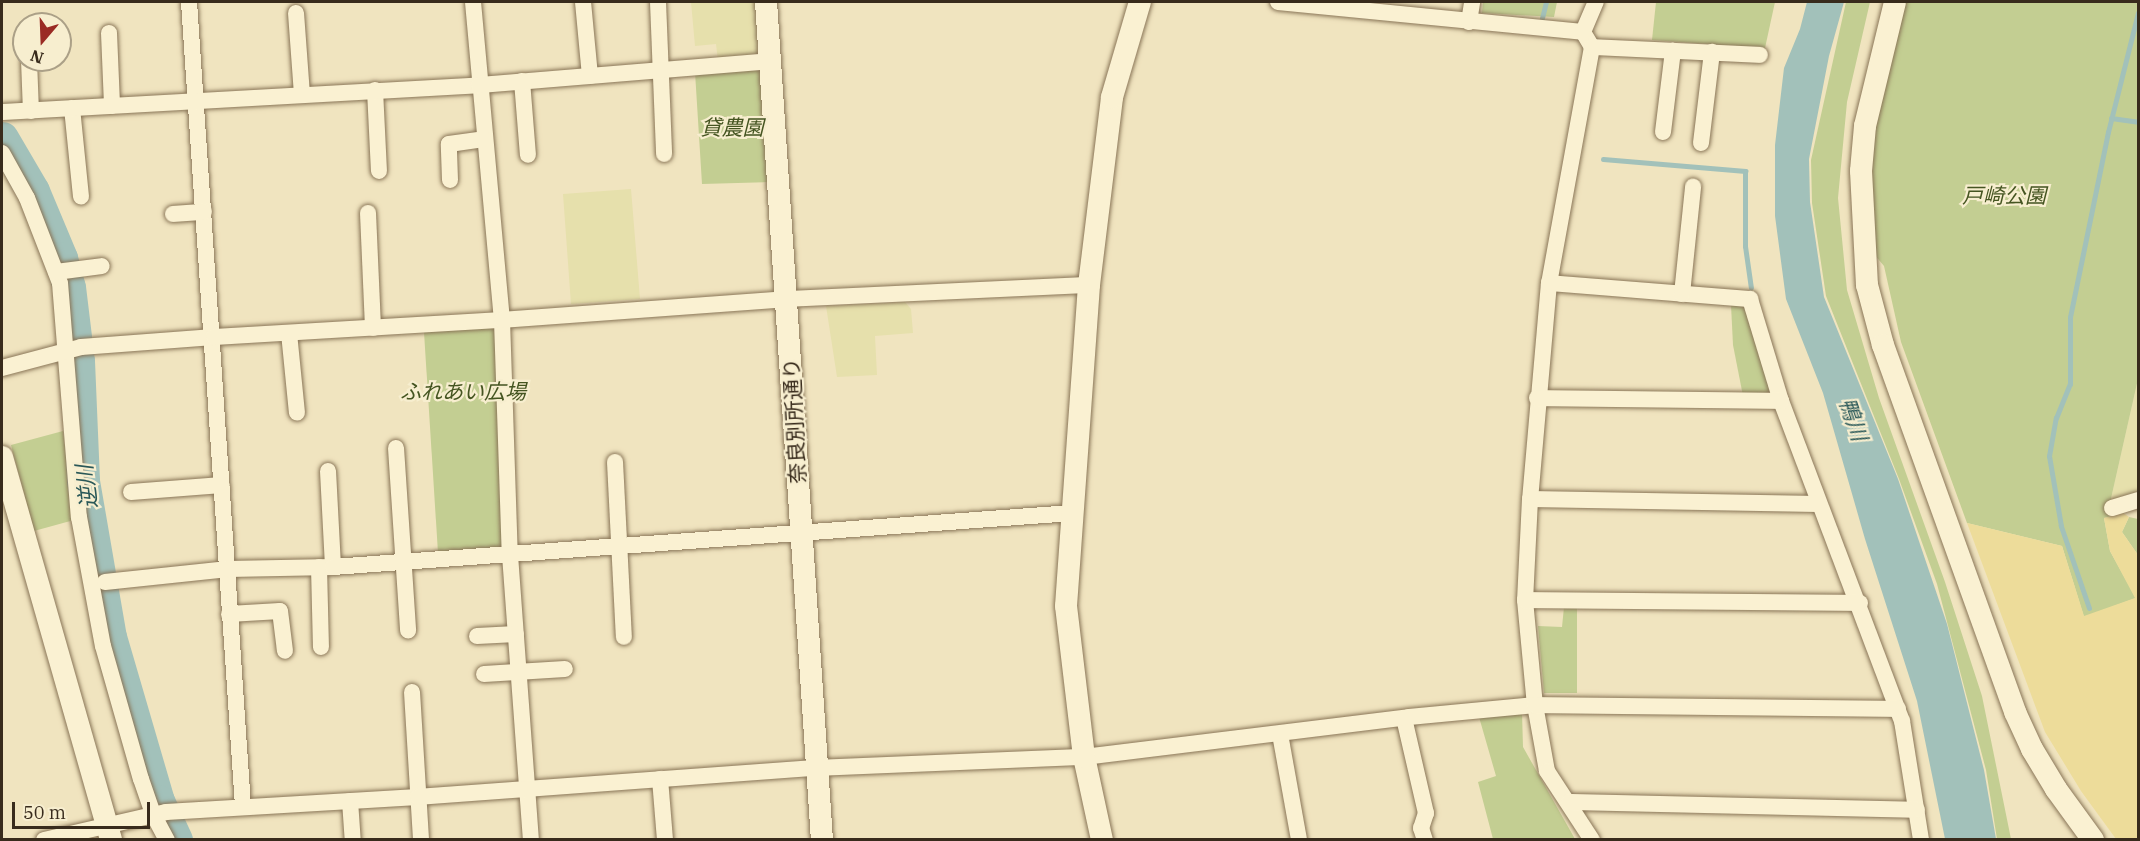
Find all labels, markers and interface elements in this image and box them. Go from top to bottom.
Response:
north arrow [12,12,72,72]
text: N [28,46,46,69]
park label: 貸農園 [701,114,763,140]
park label: 戸崎公園 [1962,182,2046,208]
street label: 奈良別所通り [778,357,810,485]
park label: ふれあい広場 [400,378,526,404]
water label: 鴨川 [1834,394,1874,444]
water label: 逆川 [70,464,102,510]
scale bar [15,790,153,828]
text: 50 m [23,801,66,824]

